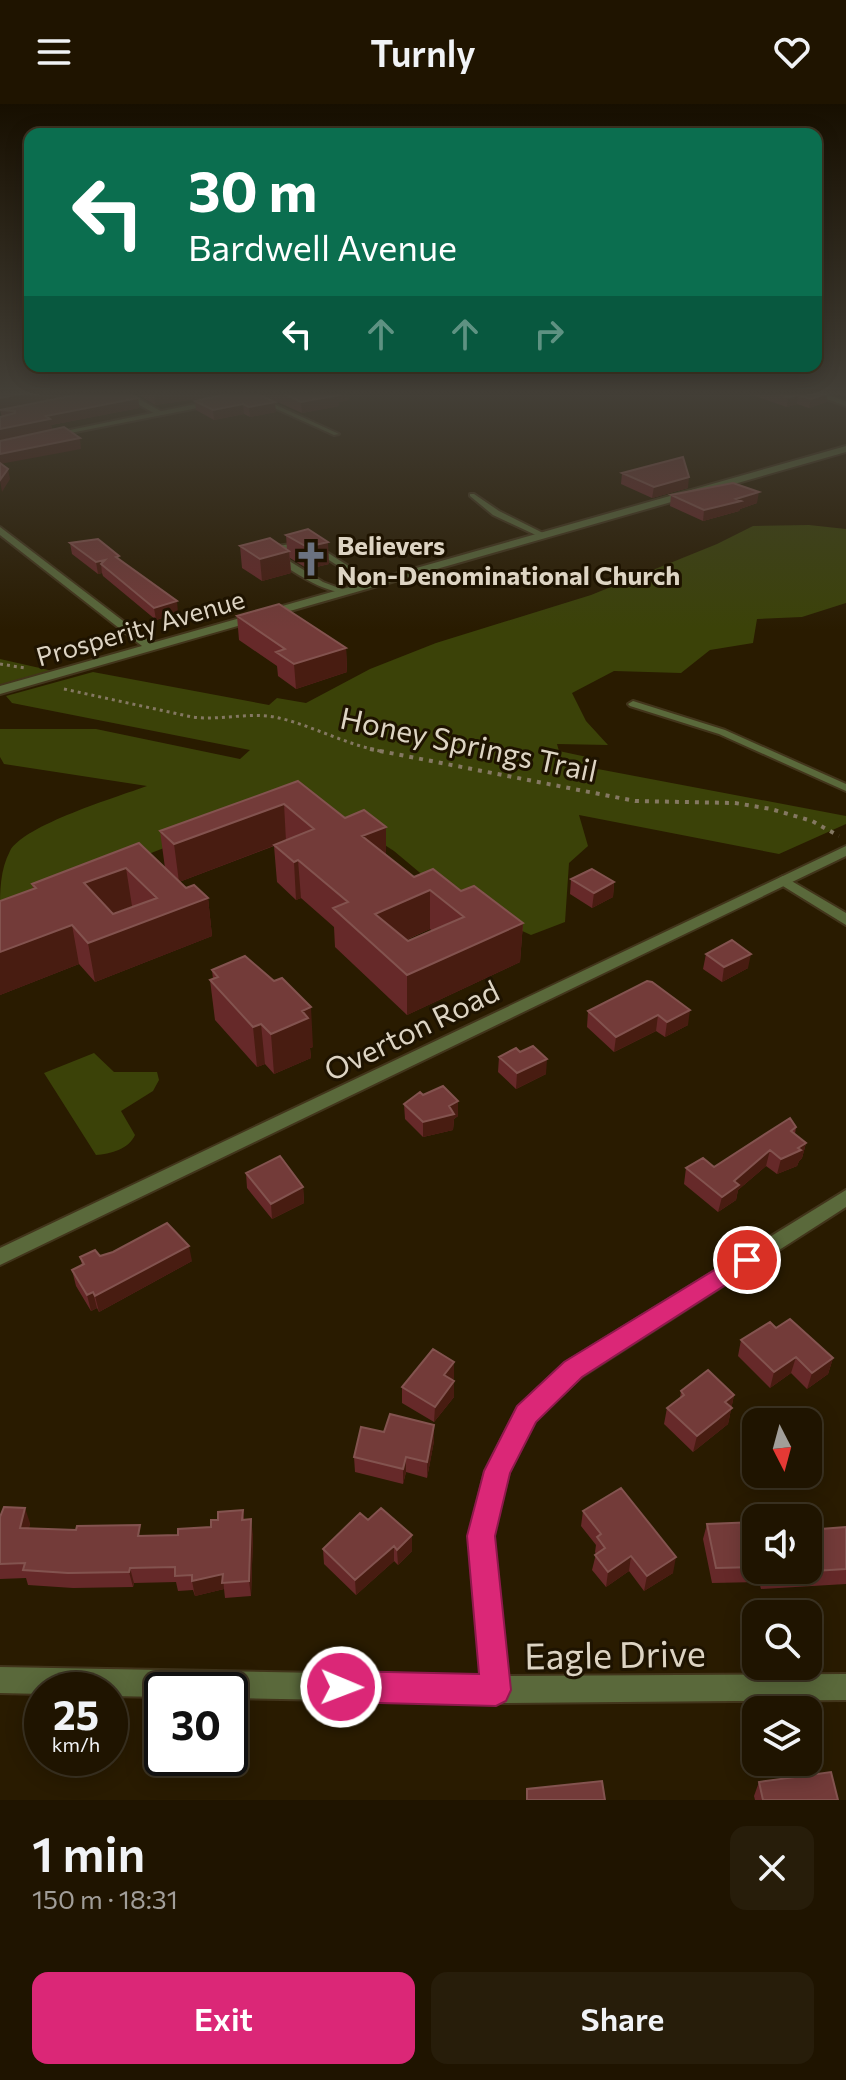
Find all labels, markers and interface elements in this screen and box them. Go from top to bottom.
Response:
icon: menu [32,30,76,74]
text: Turnly [370,30,476,74]
icon: heart [770,30,814,74]
text: 30 m [188,155,317,224]
icon: left [56,160,160,264]
text: Bardwell Avenue [188,224,457,268]
icon: left [275,312,319,356]
icon: ahead [359,312,403,356]
icon: ahead [443,312,487,356]
icon: right [527,312,571,356]
place label: Believers Non-Denominational Church [337,529,680,590]
church icon: Believers Non-Denominational Church [292,540,330,578]
street label: Prosperity Avenue [32,582,248,672]
street label: Honey Springs Trail [337,698,601,788]
street label: Overton Road [317,971,505,1087]
pin [713,1226,781,1294]
icon: arrive [725,1238,769,1282]
north arrow [742,1408,822,1488]
map controls [742,1408,822,1776]
button: sound [742,1504,822,1584]
button: search [742,1600,822,1680]
street label: Eagle Drive [524,1629,706,1677]
position arrow [299,1645,383,1729]
speed limit sign: 30 [144,1672,248,1776]
text: 25 [53,1689,99,1738]
button: layers [742,1696,822,1776]
text: km/h [52,1732,100,1756]
text: 1 min [32,1823,145,1882]
button: close [730,1826,814,1910]
text: 150 m · 18:31 [32,1883,178,1914]
button: Exit [32,1972,415,2064]
button: Share [431,1972,814,2064]

